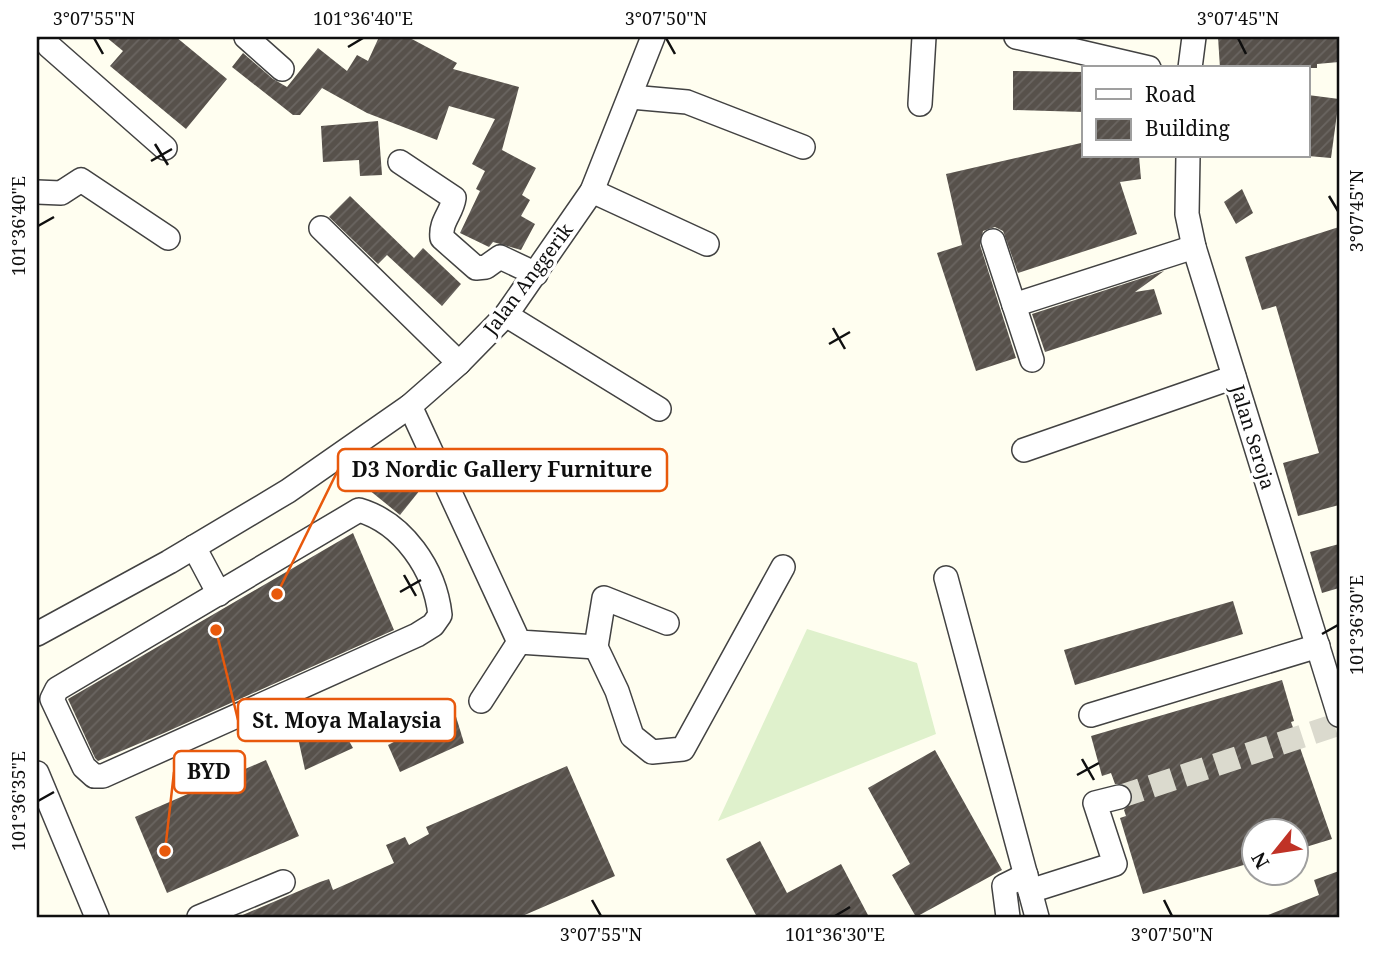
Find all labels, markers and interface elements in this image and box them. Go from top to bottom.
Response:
text: 3°07'55"N [53,6,136,30]
text: 101°36'40"E [313,6,413,30]
text: 3°07'50"N [625,6,708,30]
text: 3°07'45"N [1197,6,1280,30]
legend [1082,66,1310,158]
text: Road [1145,80,1196,108]
text: Building [1145,114,1230,142]
text: 3°07'45"N [1344,169,1368,252]
text: 101°36'40"E [6,176,30,276]
street label: Jalan Anggerik [477,217,579,341]
street label: Jalan Seroja [1224,381,1281,492]
callout: D3 Nordic Gallery Furniture [338,449,667,491]
text: D3 Nordic Gallery Furniture [352,455,652,483]
text: 101°36'30"E [1344,575,1368,675]
callout: St. Moya Malaysia [238,699,455,741]
text: St. Moya Malaysia [252,706,442,734]
text: 101°36'35"E [6,751,30,851]
callout: BYD [174,751,245,793]
text: BYD [187,757,231,785]
north arrow [1240,818,1310,888]
text: N [1245,847,1275,873]
text: 3°07'55"N [560,922,643,946]
text: 101°36'30"E [785,922,885,946]
text: 3°07'50"N [1131,922,1214,946]

